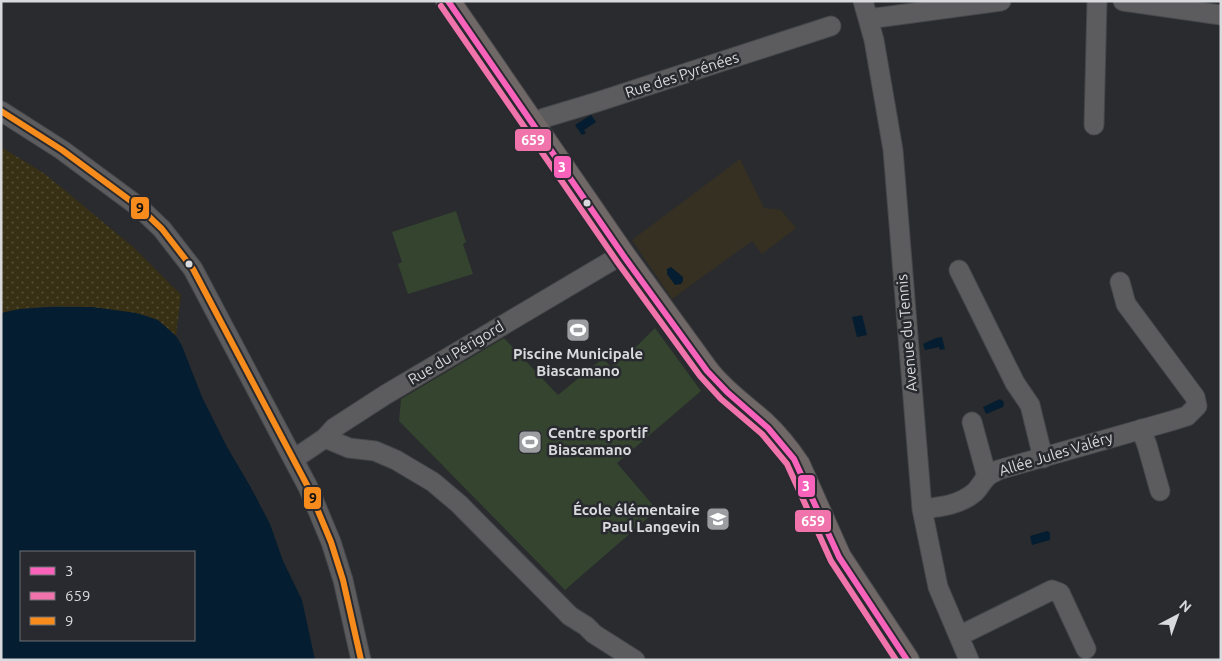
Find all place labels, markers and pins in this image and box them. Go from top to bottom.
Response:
unlabelled marker [582,198,592,208]
unlabelled marker [184,259,194,269]
sports icon: Piscine Municipale Biascamano [565,317,591,343]
place label: Piscine Municipale Biascamano [513,345,643,379]
place label: Centre sportif Biascamano [548,424,648,458]
sports icon: Centre sportif Biascamano [517,429,543,455]
place label: École élémentaire Paul Langevin [573,501,700,535]
school or university icon: École élémentaire Paul Langevin [705,506,731,532]

